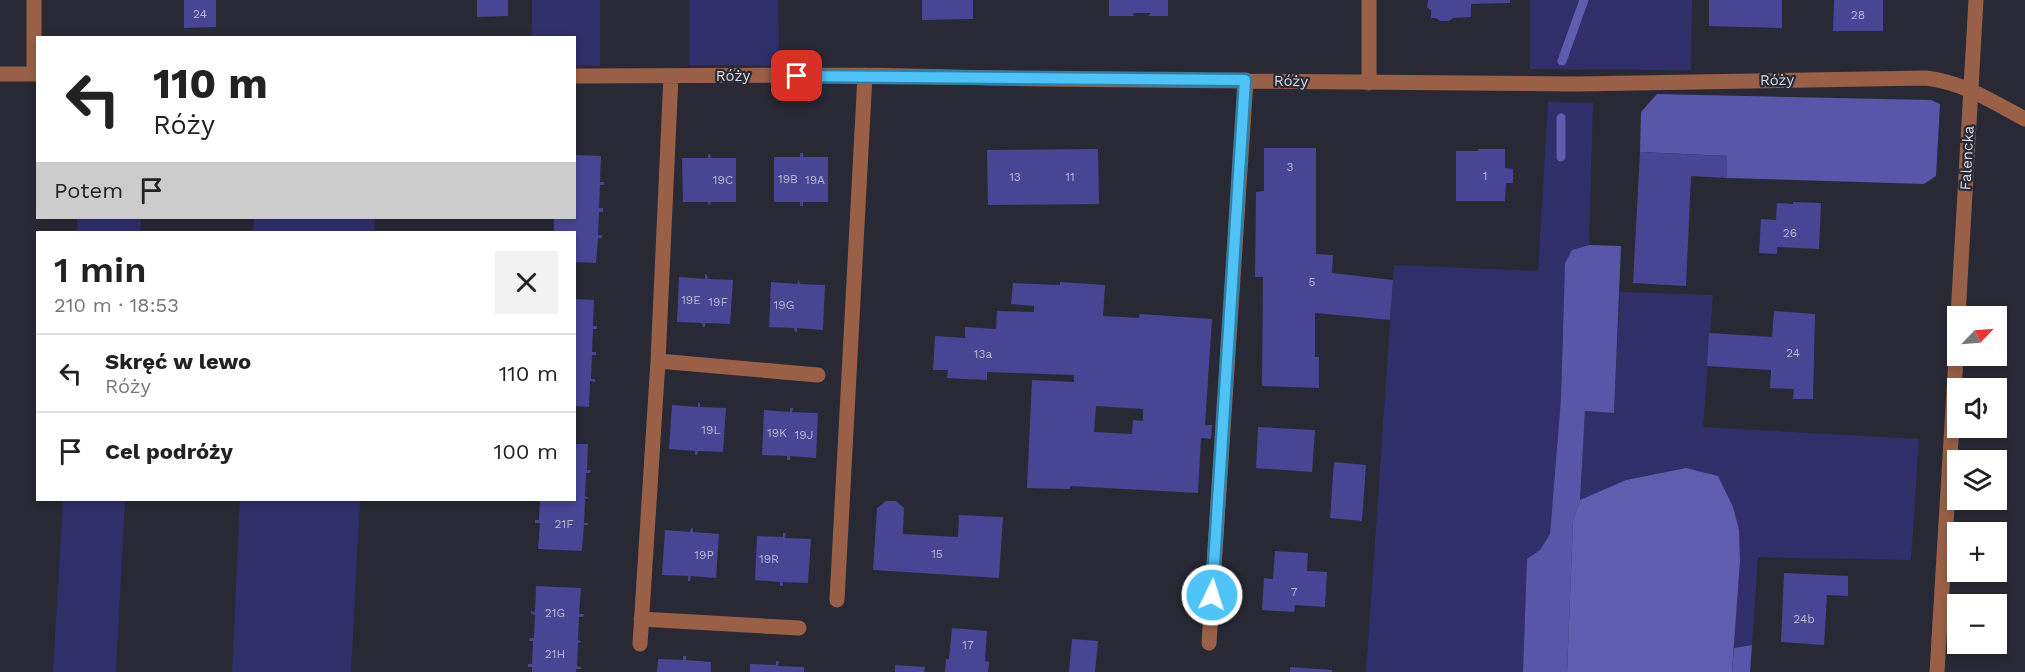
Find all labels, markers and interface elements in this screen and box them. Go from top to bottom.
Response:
house number: 24 [193,7,207,21]
house number: 28 [1851,8,1865,22]
pin [771,50,822,101]
text: 110 m [153,59,268,108]
icon: arrive [780,59,813,92]
icon: left [54,60,132,138]
street label: Róży [716,67,750,85]
street label: Róży [1760,71,1795,89]
street label: Róży [1274,72,1309,90]
text: Róży [153,109,215,141]
street label: Falencka [1956,125,1978,191]
house number: 3 [1287,160,1294,174]
house number: 1 [1483,169,1487,183]
house number: 13 [1009,170,1021,184]
house number: 11 [1065,170,1075,184]
house number: 19B [778,172,798,186]
house number: 19C [713,173,733,187]
house number: 19A [805,173,825,187]
icon: arrive [135,174,168,207]
text: Potem [54,178,123,203]
house number: 26 [1783,226,1797,240]
text: 1 min [54,249,146,291]
button: close [495,251,558,314]
house number: 5 [1309,275,1316,289]
text: 210 m · 18:53 [54,293,179,317]
house number: 19E [681,293,701,307]
house number: 19F [708,295,728,309]
house number: 19G [774,298,794,312]
north arrow [1947,306,2007,366]
map controls [1947,306,2007,654]
house number: 24 [1786,346,1800,360]
house number: 13a [974,347,992,361]
text: Skręć w lewo [105,349,251,374]
icon: left [54,357,87,390]
text: 110 m [499,361,558,386]
text: Róży [105,374,151,398]
button: sound [1947,378,2007,438]
house number: 19L [701,423,721,437]
house number: 19K [767,426,787,440]
house number: 19J [795,428,813,442]
icon: arrive [54,435,87,468]
text: Cel podróży [105,439,233,464]
text: 100 m [494,439,558,464]
button: layers [1947,450,2007,510]
house number: 21F [555,517,574,531]
button: + [1947,522,2007,582]
house number: 15 [931,547,943,561]
house number: 19P [694,548,714,562]
house number: 19R [759,552,779,566]
position arrow [1180,563,1244,627]
house number: 7 [1291,585,1298,599]
button: − [1947,594,2007,654]
house number: 21G [545,606,565,620]
house number: 24b [1793,612,1815,626]
house number: 17 [962,638,974,652]
house number: 21H [545,647,565,661]

